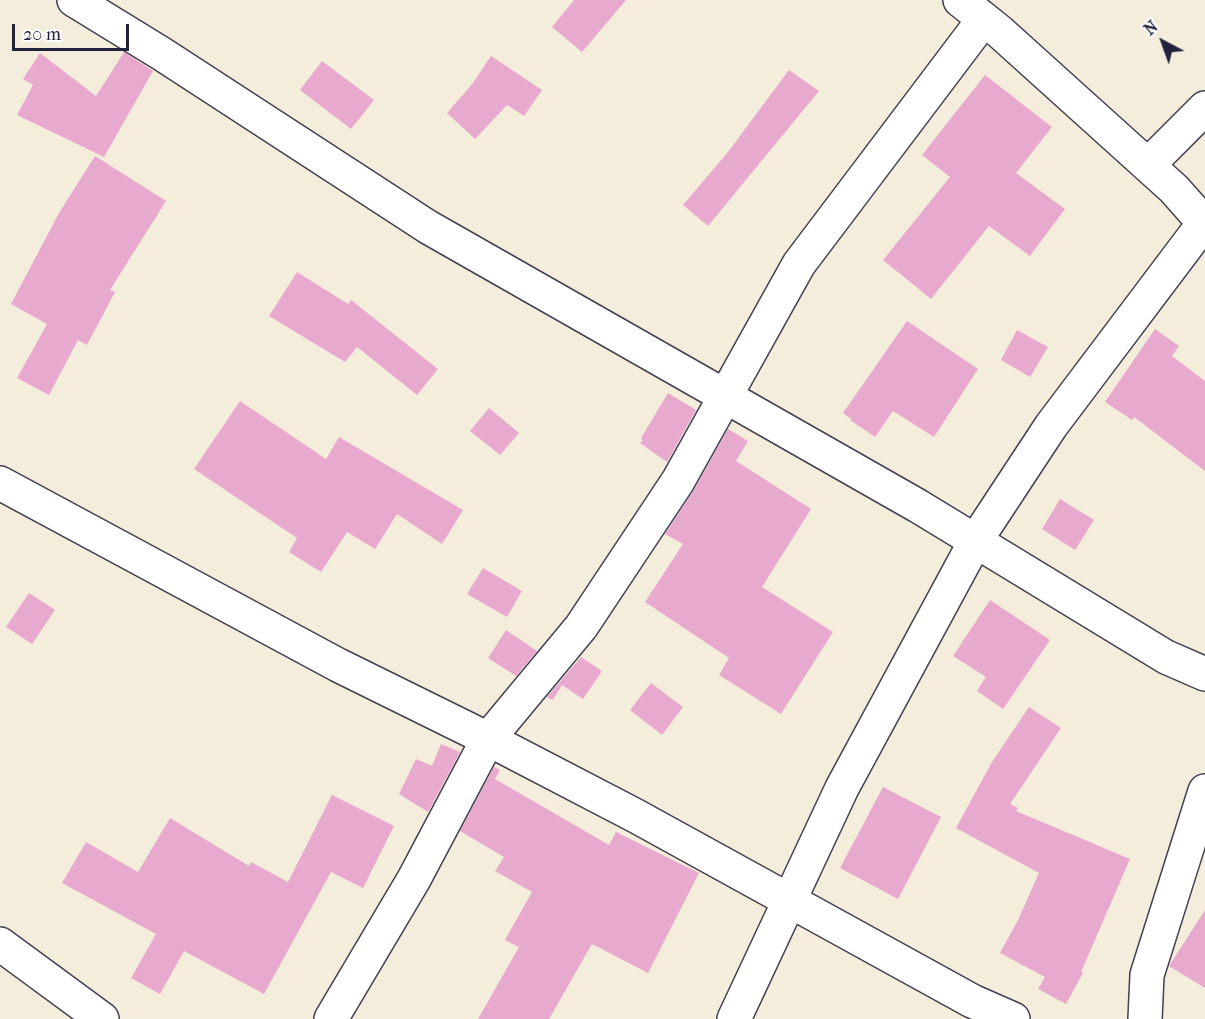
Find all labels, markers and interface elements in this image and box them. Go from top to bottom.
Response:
scale bar [15,12,132,50]
north arrow [1133,12,1193,72]
text: N [1140,17,1162,39]
text: 20 m [23,24,61,45]

